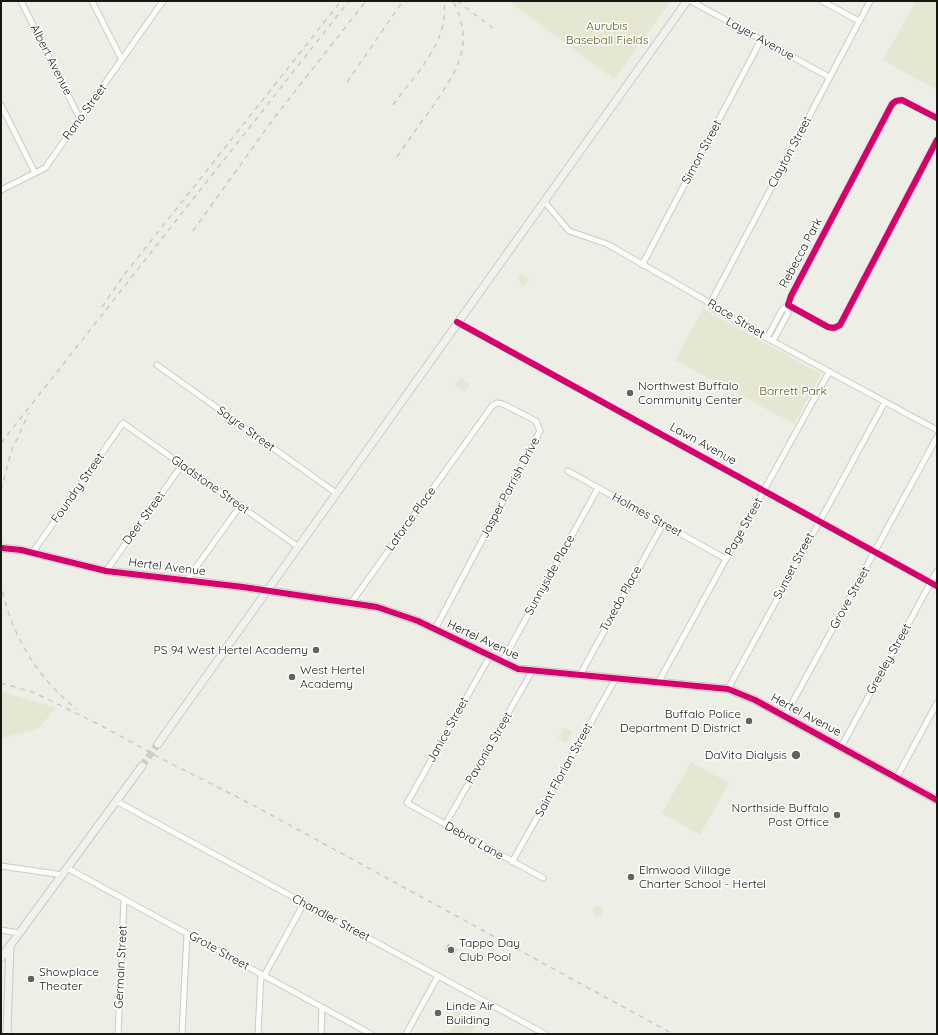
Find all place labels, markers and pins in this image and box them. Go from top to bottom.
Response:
place label: Northwest Buffalo Community Center [638,379,742,407]
marker: Northwest Buffalo Community Center [625,388,635,398]
place label: PS 94 West Hertel Academy [154,643,308,657]
marker: PS 94 West Hertel Academy [311,645,321,655]
place label: West Hertel Academy [300,663,365,691]
marker: West Hertel Academy [287,672,297,682]
place label: Buffalo Police Department D District [620,707,741,735]
marker: Buffalo Police Department D District [744,716,754,726]
place label: DaVita Dialysis [705,748,787,762]
marker: DaVita Dialysis [790,749,802,761]
place label: Northside Buffalo Post Office [732,801,829,829]
marker: Northside Buffalo Post Office [832,810,842,820]
place label: Elmwood Village Charter School - Hertel [639,863,766,891]
marker: Elmwood Village Charter School - Hertel [626,872,636,882]
place label: Tappo Day Club Pool [459,936,520,964]
marker: Tappo Day Club Pool [446,945,456,955]
place label: Showplace Theater [39,965,99,993]
marker: Showplace Theater [26,974,36,984]
place label: Linde Air Building [446,999,494,1027]
marker: Linde Air Building [433,1008,443,1018]

